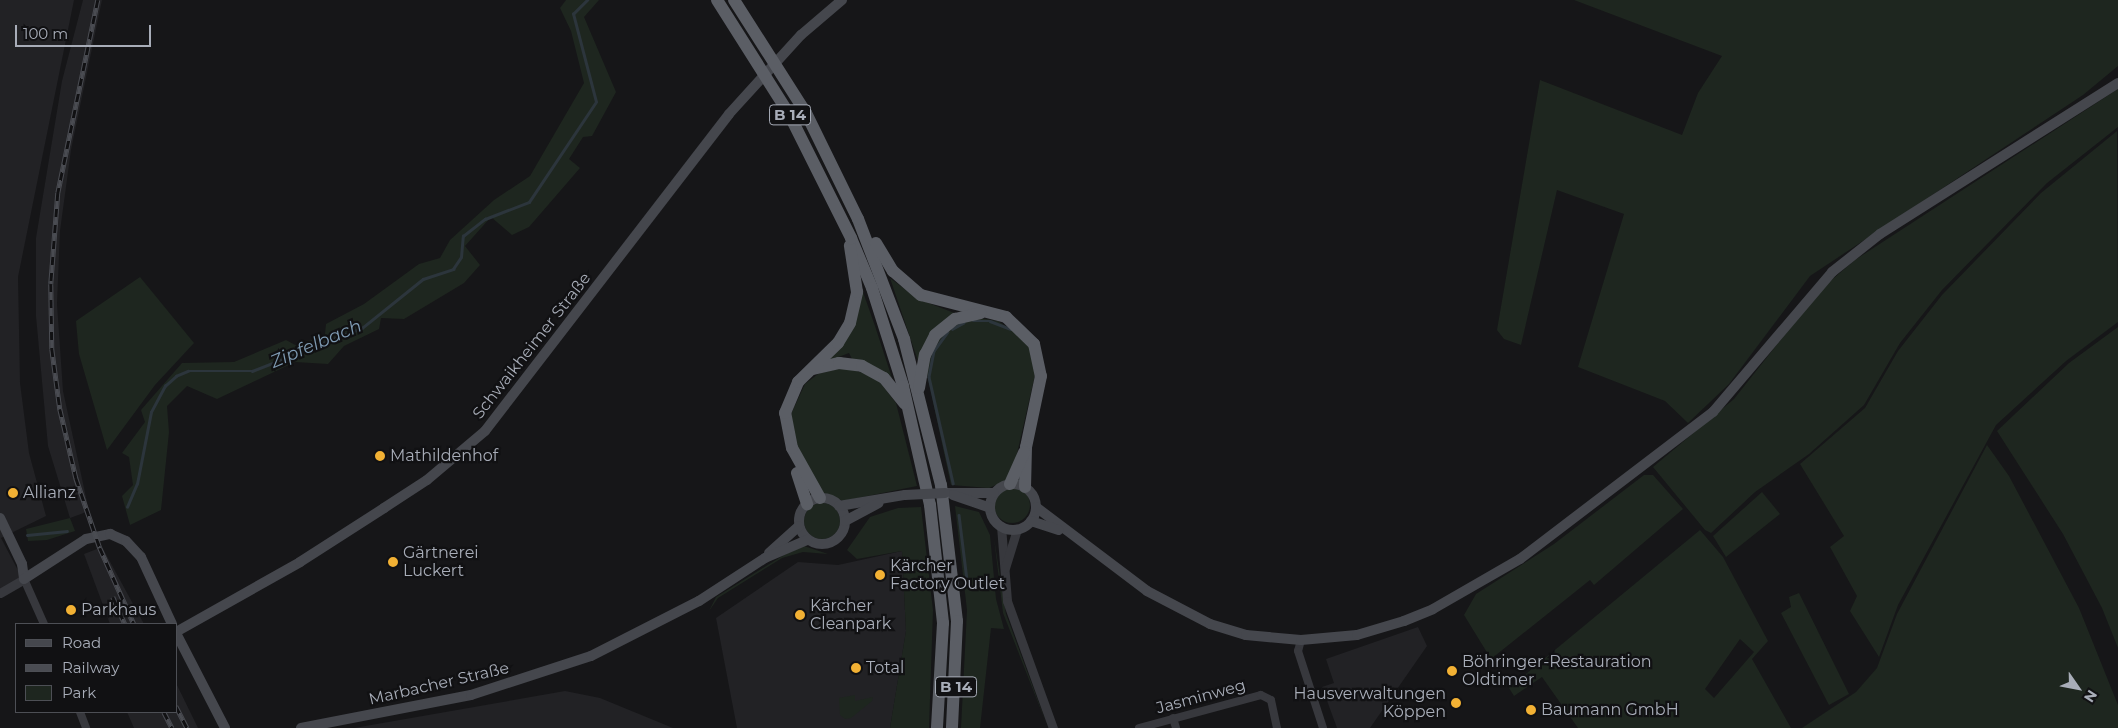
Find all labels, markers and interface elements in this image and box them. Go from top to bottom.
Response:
scale bar [18,15,154,47]
text: 100 m [23,24,68,43]
road number: B 14 [769,102,811,128]
street label: Schwaikheimer Straße [469,269,595,423]
water label: Zipfelbach [267,315,365,373]
place label: Mathildenhof [390,446,498,466]
marker: Mathildenhof [374,450,386,462]
place label: Allianz [23,483,76,503]
marker: Allianz [7,487,19,499]
place label: Gärtnerei Luckert [403,543,479,581]
marker: Gärtnerei Luckert [387,556,399,568]
place label: Kärcher Factory Outlet [890,556,1005,594]
marker: Kärcher Factory Outlet [874,569,886,581]
place label: Kärcher Cleanpark [810,596,891,634]
place label: Parkhaus [81,600,156,620]
marker: Parkhaus [65,604,77,616]
marker: Kärcher Cleanpark [794,609,806,621]
legend [15,623,178,713]
text: Road [62,633,101,652]
place label: Böhringer-Restauration Oldtimer [1462,652,1652,690]
text: Railway [62,658,119,677]
place label: Total [866,658,904,678]
street label: Marbacher Straße [367,659,511,709]
marker: Total [850,662,862,674]
north arrow [2053,663,2103,713]
marker: Böhringer-Restauration Oldtimer [1446,665,1458,677]
road number: B 14 [935,674,977,700]
street label: Jasminweg [1154,676,1248,718]
text: Park [62,683,96,702]
place label: Hausverwaltungen Köppen [1294,684,1446,722]
text: N [2080,687,2101,706]
marker: Hausverwaltungen Köppen [1450,697,1462,709]
place label: Baumann GmbH [1541,700,1679,720]
marker: Baumann GmbH [1525,704,1537,716]

